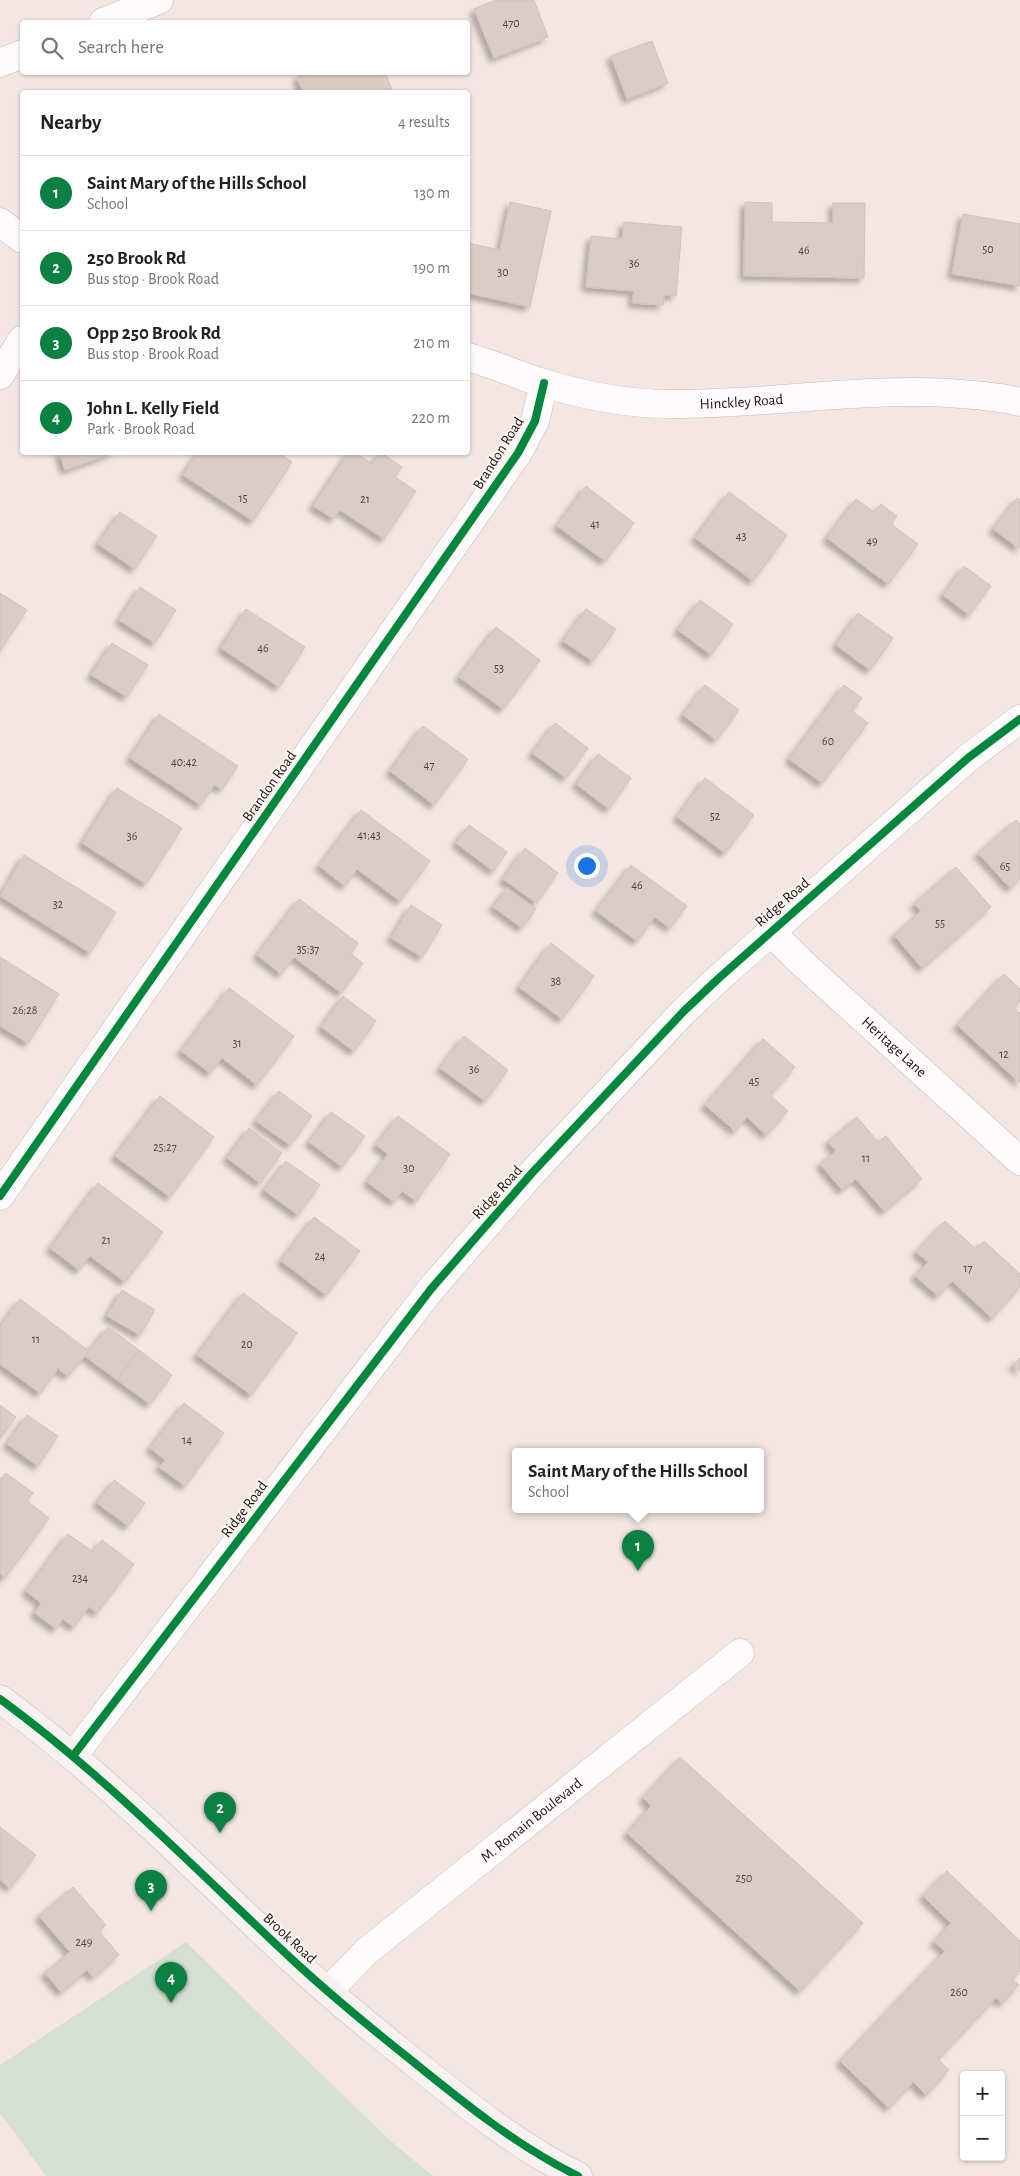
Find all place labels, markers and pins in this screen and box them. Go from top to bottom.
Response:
pin: 1 [622,1530,654,1571]
pin: 2 [204,1792,236,1833]
pin: 3 [135,1870,167,1911]
pin: 4 [155,1962,187,2003]

